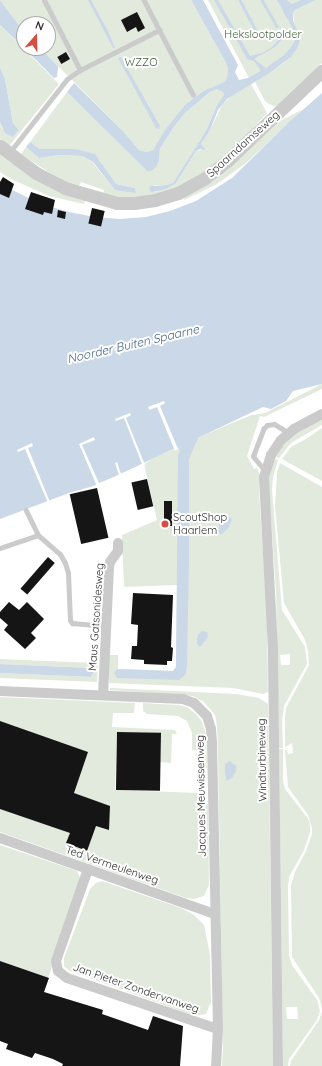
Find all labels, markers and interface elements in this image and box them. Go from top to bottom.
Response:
north arrow [16,16,56,56]
text: N [34,18,46,34]
park label: Hekslootpolder [224,27,302,41]
park label: WZZO [124,55,158,69]
street label: Spaarndamseweg [204,108,282,180]
water label: Noorder Buiten Spaarne [66,322,200,366]
place label: ScoutShop Haarlem [173,511,227,537]
marker: ScoutShop Haarlem [160,519,170,529]
street label: Maus Gatsonidesweg [86,563,106,671]
street label: Windturbineweg [255,718,269,802]
street label: Jacques Meuwissenweg [193,735,209,857]
street label: Ted Vermeulenweg [64,843,160,887]
street label: Jan Pieter Zondervanweg [71,960,201,1016]

